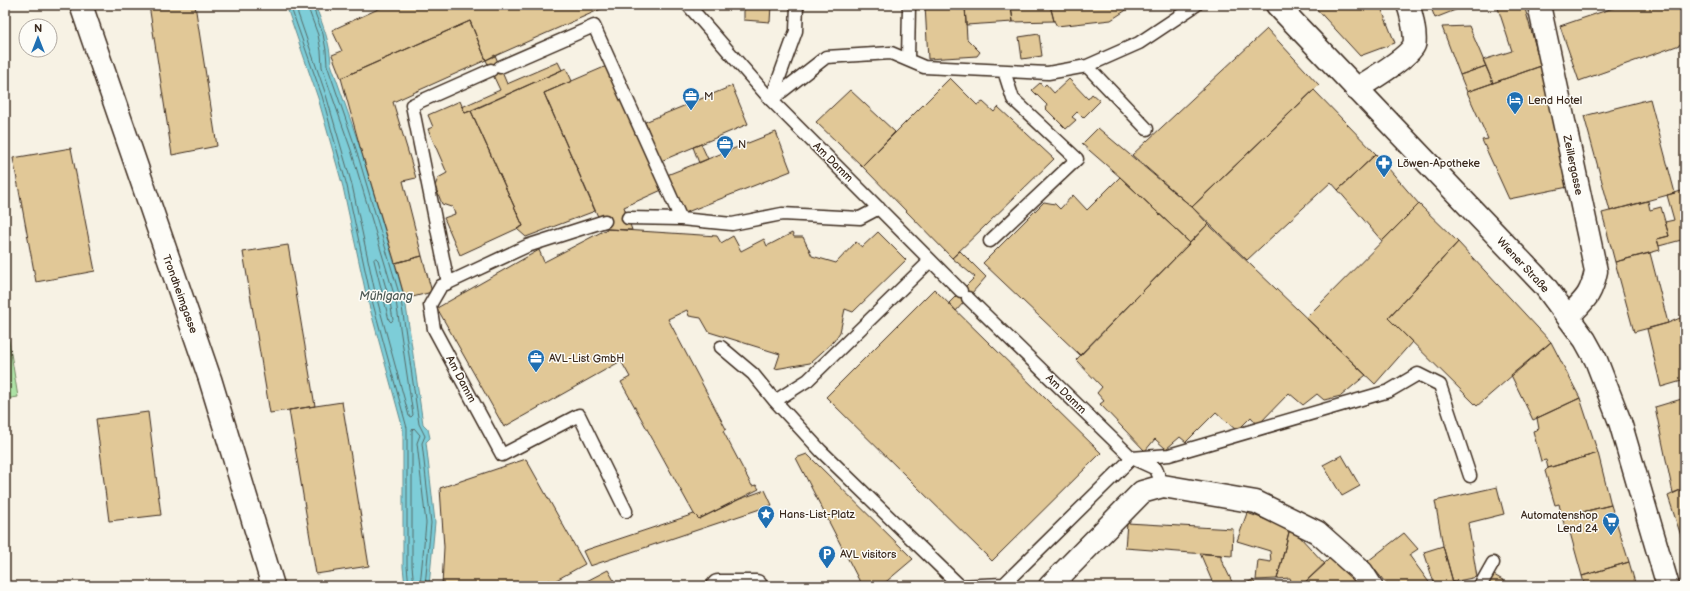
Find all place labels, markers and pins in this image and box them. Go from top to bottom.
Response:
office icon: M [681,86,701,111]
place label: M [704,90,714,103]
hotel icon: Lend Hotel [1505,90,1525,115]
place label: Lend Hotel [1528,94,1582,107]
office icon: N [715,134,735,159]
place label: N [738,138,746,151]
pharmacy icon: Löwen-Apotheke [1374,153,1394,178]
place label: Löwen-Apotheke [1397,157,1480,170]
office icon: AVL-List GmbH [526,348,546,373]
place label: AVL-List GmbH [549,352,624,365]
place icon: Hans-List-Platz [756,504,776,529]
place label: Hans-List-Platz [779,508,856,521]
place label: Automatenshop Lend 24 [1521,509,1598,535]
supermarket icon: Automatenshop Lend 24 [1601,511,1621,536]
parking icon: AVL visitors [817,544,837,569]
place label: AVL visitors [840,548,897,561]

